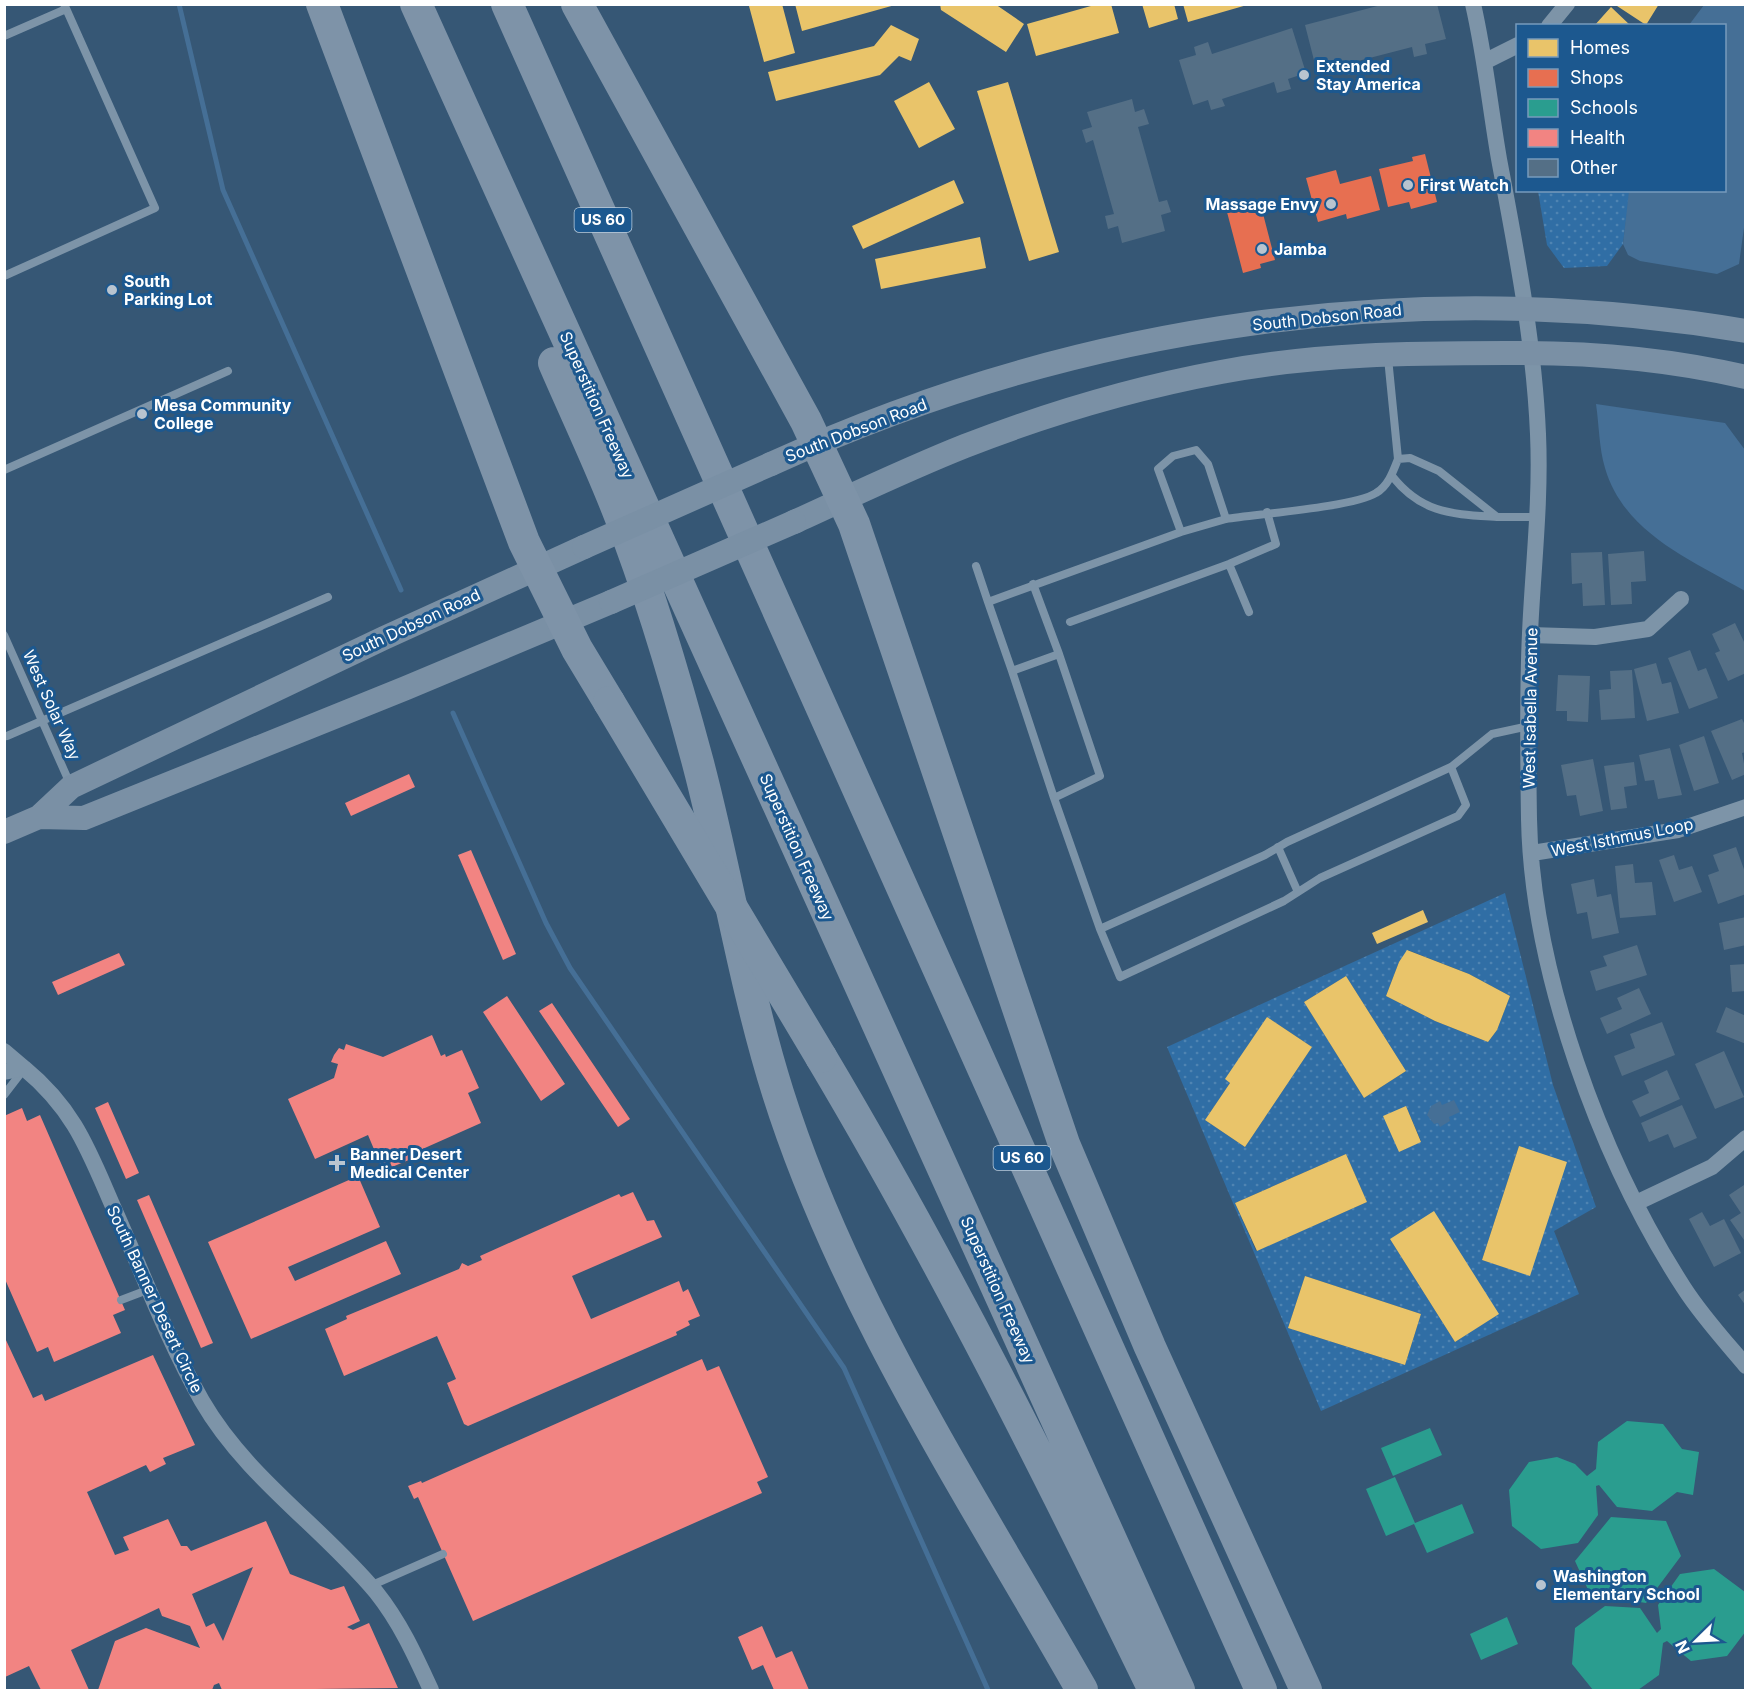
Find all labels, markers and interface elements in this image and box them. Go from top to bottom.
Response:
legend [1516,24,1726,192]
text: Homes [1570,37,1630,58]
place label: Extended Stay America [1316,56,1421,94]
text: Shops [1570,67,1624,88]
marker: Extended Stay America [1297,68,1311,82]
text: Schools [1570,97,1638,118]
text: Health [1570,127,1625,148]
text: Other [1570,157,1618,178]
place label: First Watch [1420,175,1509,195]
marker: First Watch [1401,178,1415,192]
place label: Massage Envy [1206,194,1319,214]
marker: Massage Envy [1324,197,1338,211]
road number: US 60 [574,208,632,232]
place label: Jamba [1274,239,1327,259]
marker: Jamba [1255,242,1269,256]
place label: South Parking Lot [124,271,213,309]
marker: South Parking Lot [105,283,119,297]
street label: South Dobson Road [1251,299,1403,335]
street label: Superstition Freeway [556,328,638,482]
street label: South Dobson Road [782,394,930,466]
place label: Mesa Community College [154,395,292,433]
marker: Mesa Community College [135,407,149,421]
street label: South Dobson Road [339,584,483,666]
street label: West Isabella Avenue [1519,627,1541,789]
street label: West Solar Way [19,647,85,763]
street label: Superstition Freeway [756,770,838,924]
street label: West Isthmus Loop [1549,813,1695,861]
place label: Banner Desert Medical Center [350,1144,469,1182]
road number: US 60 [994,1146,1050,1170]
marker: Banner Desert Medical Center [328,1154,346,1172]
street label: South Banner Desert Circle [103,1202,207,1396]
street label: Superstition Freeway [957,1213,1039,1367]
place label: Washington Elementary School [1553,1566,1700,1604]
marker: Washington Elementary School [1534,1578,1548,1592]
north arrow [1666,1611,1726,1671]
text: N [1671,1637,1694,1657]

